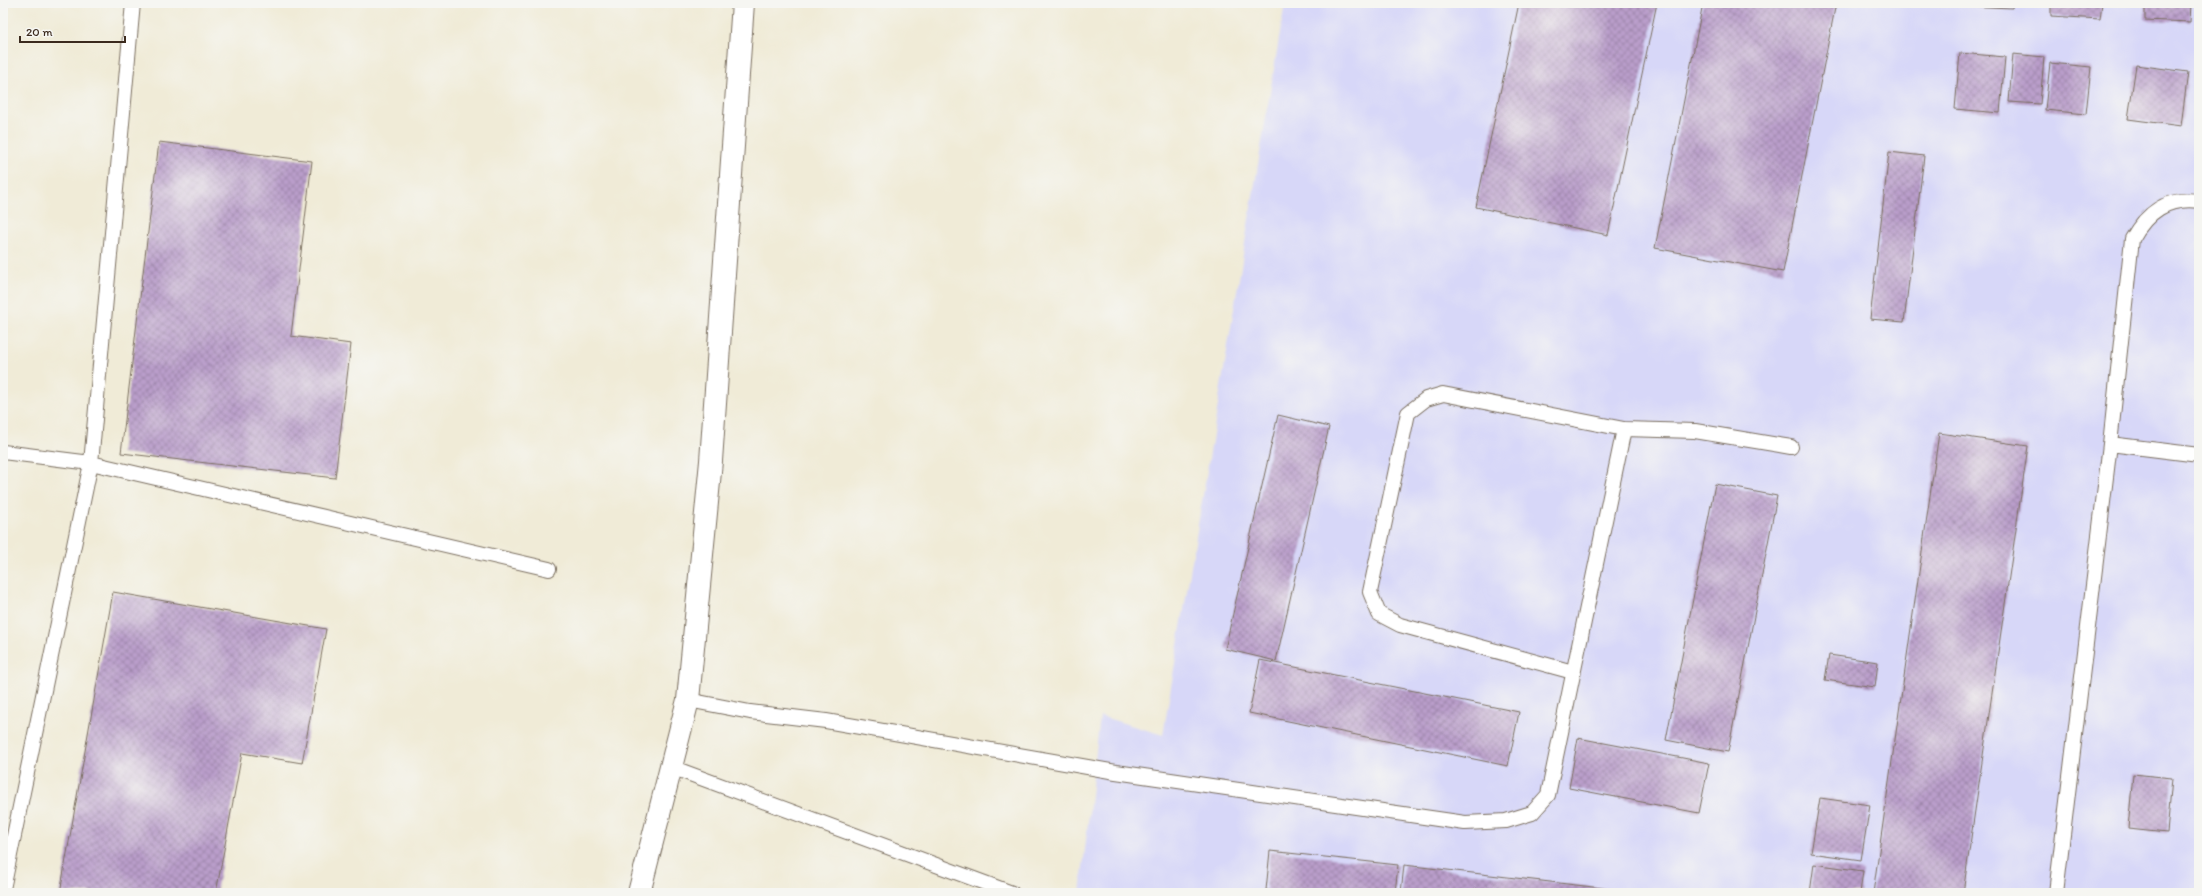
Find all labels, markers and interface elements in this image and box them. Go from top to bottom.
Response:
scale bar [20,18,125,44]
text: 20 m [26,25,53,39]

